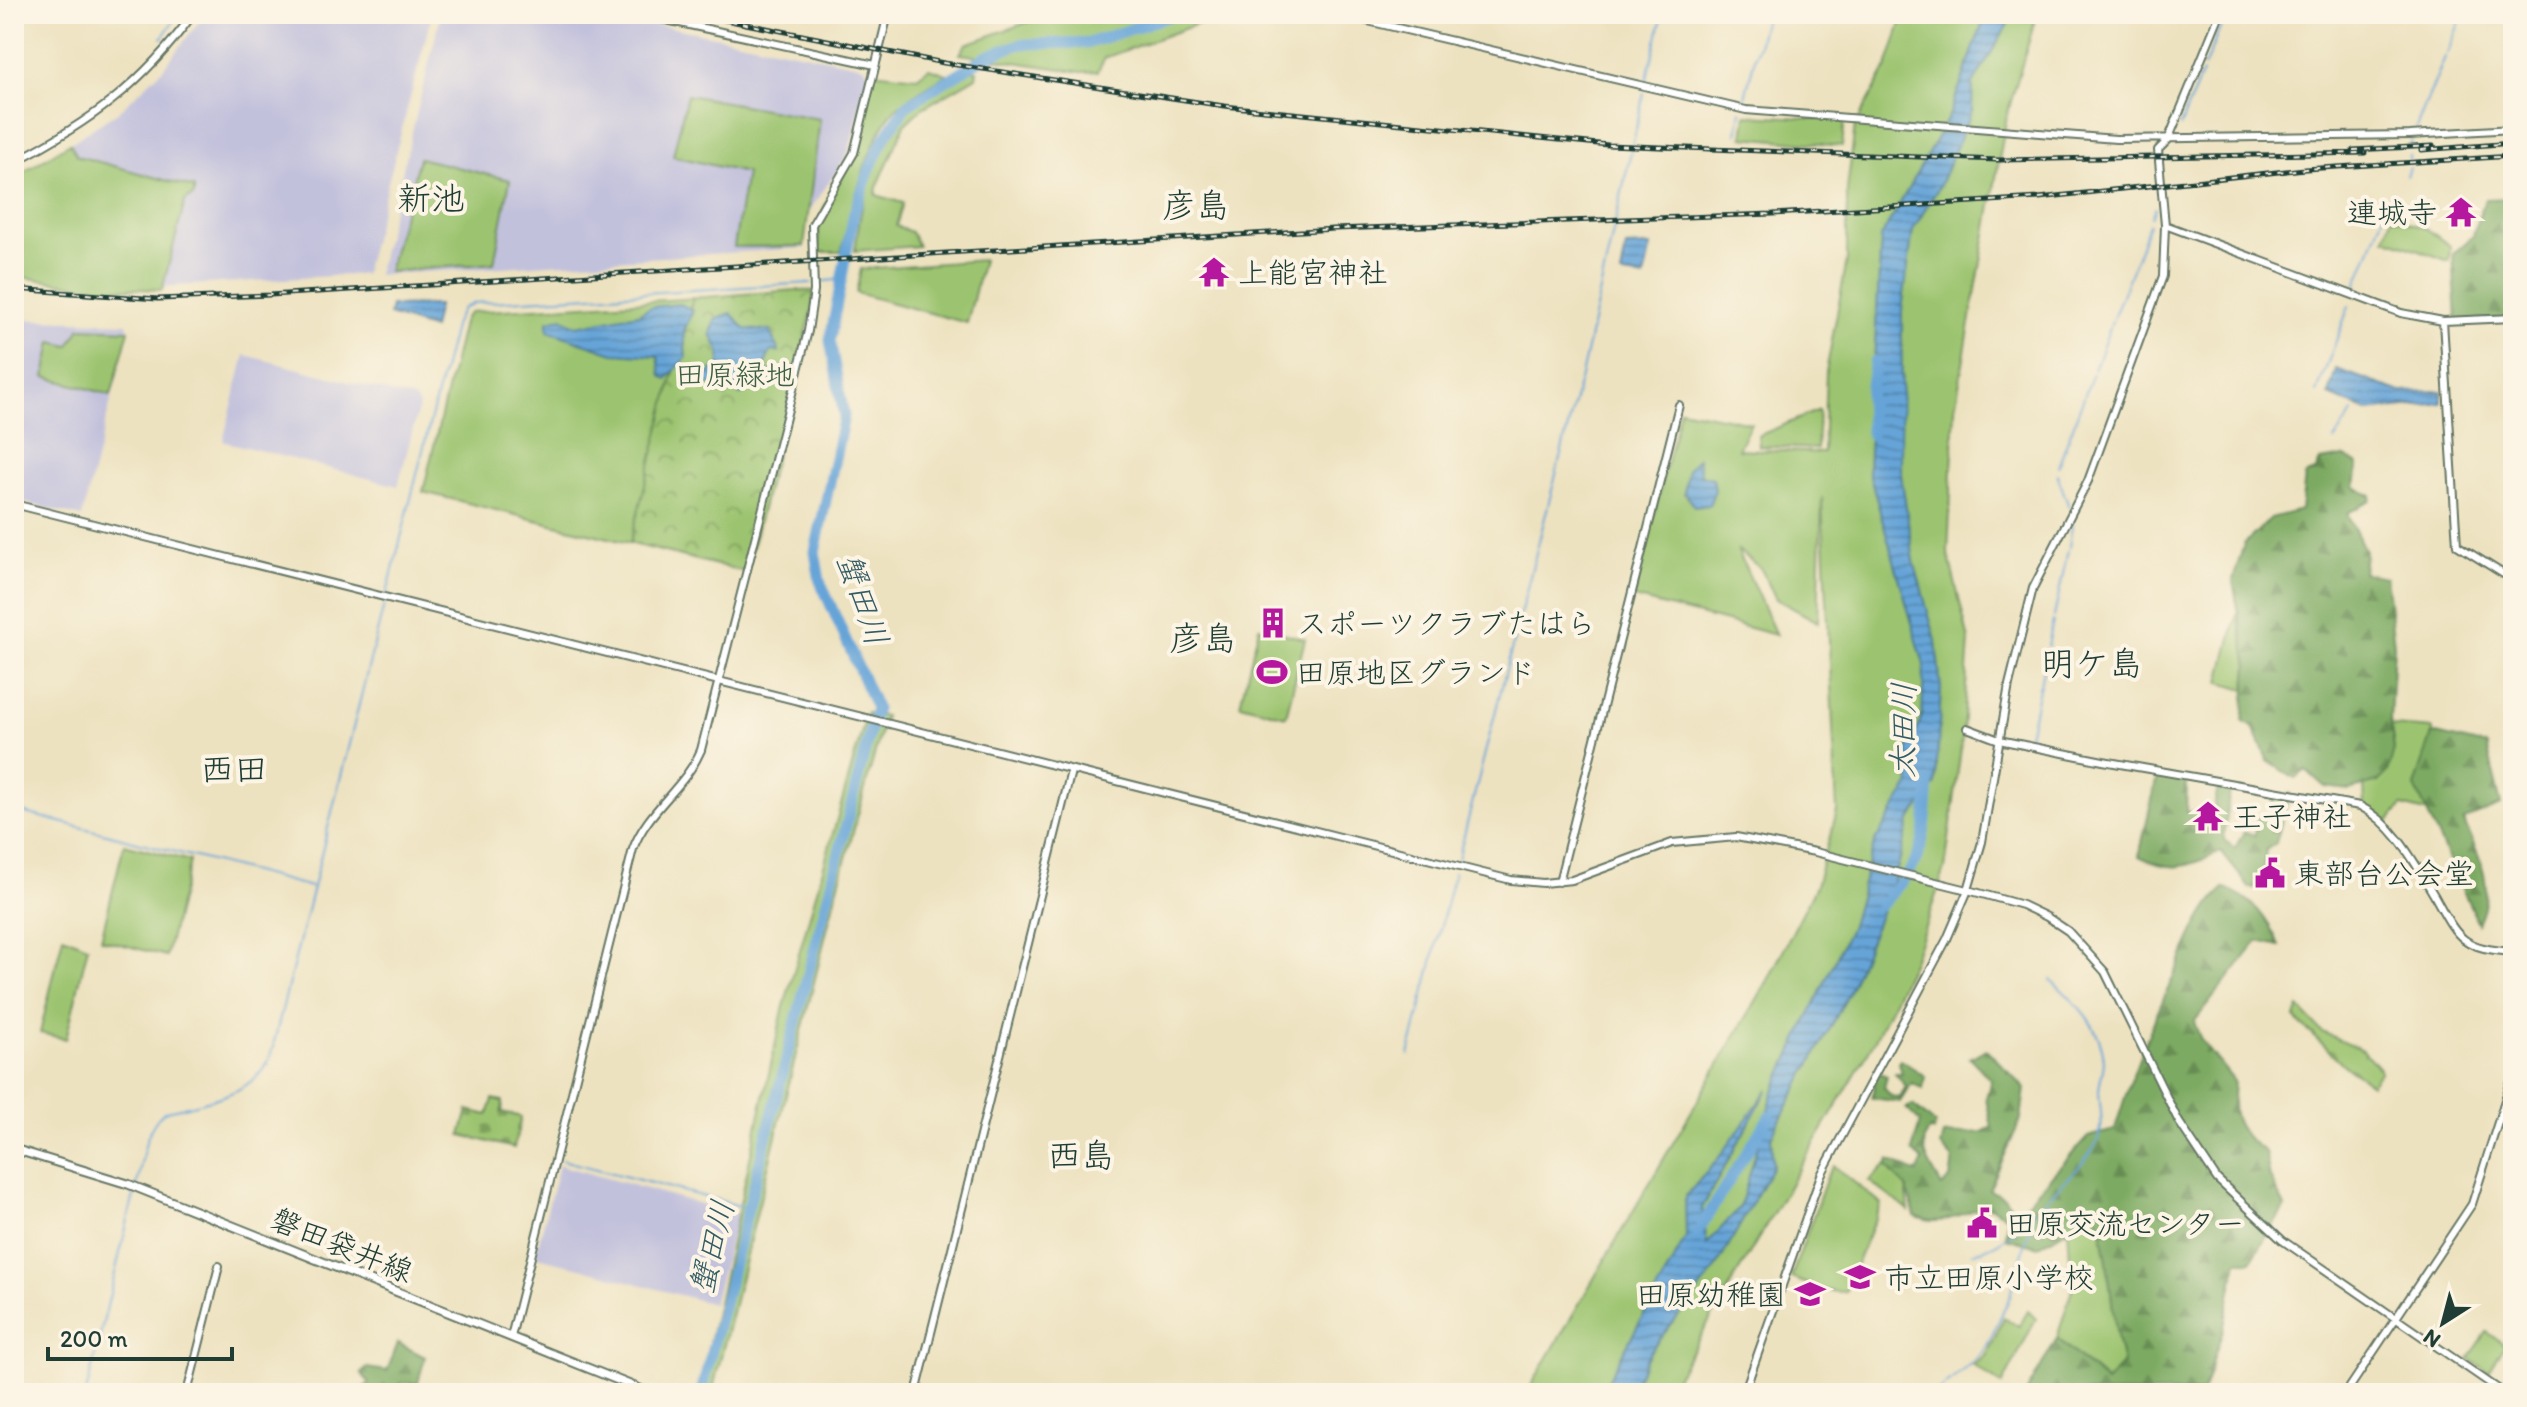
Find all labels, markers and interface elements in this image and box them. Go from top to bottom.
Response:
district label: 新池 [397,178,465,219]
district label: 彦島 [1162,185,1230,226]
place label: 連城寺 [2347,194,2437,231]
temple icon: 連城寺 [2444,195,2478,229]
place label: 上能宮神社 [1238,254,1388,291]
temple icon: 上能宮神社 [1197,255,1231,289]
park label: 田原緑地 [675,356,795,393]
water label: 蟹田川 [829,547,897,651]
place label: スポーツクラブたはら [1297,605,1596,642]
building icon: スポーツクラブたはら [1256,606,1290,640]
district label: 彦島 [1169,618,1237,659]
district label: 明ケ島 [2041,643,2143,684]
place label: 田原地区グランド [1296,654,1536,691]
sports icon: 田原地区グランド [1255,655,1289,689]
water label: 太田川 [1883,682,1923,778]
district label: 西田 [200,749,268,790]
place label: 王子神社 [2232,798,2352,835]
temple icon: 王子神社 [2191,799,2225,833]
place label: 東部台公会堂 [2294,855,2474,892]
public building icon: 東部台公会堂 [2253,856,2287,890]
district label: 西島 [1047,1135,1115,1176]
water label: 蟹田川 [682,1196,742,1298]
street label: 磐田袋井線 [266,1200,418,1290]
place label: 田原交流センター [2006,1205,2245,1242]
public building icon: 田原交流センター [1965,1206,1999,1240]
place label: 市立田原小学校 [1884,1259,2094,1296]
school or university icon: 市立田原小学校 [1843,1260,1877,1294]
place label: 田原幼稚園 [1636,1276,1786,1313]
school or university icon: 田原幼稚園 [1793,1277,1827,1311]
north arrow [2403,1283,2483,1363]
scale bar [48,1311,232,1361]
text: N [2418,1323,2445,1354]
text: 200 m [60,1324,128,1353]

